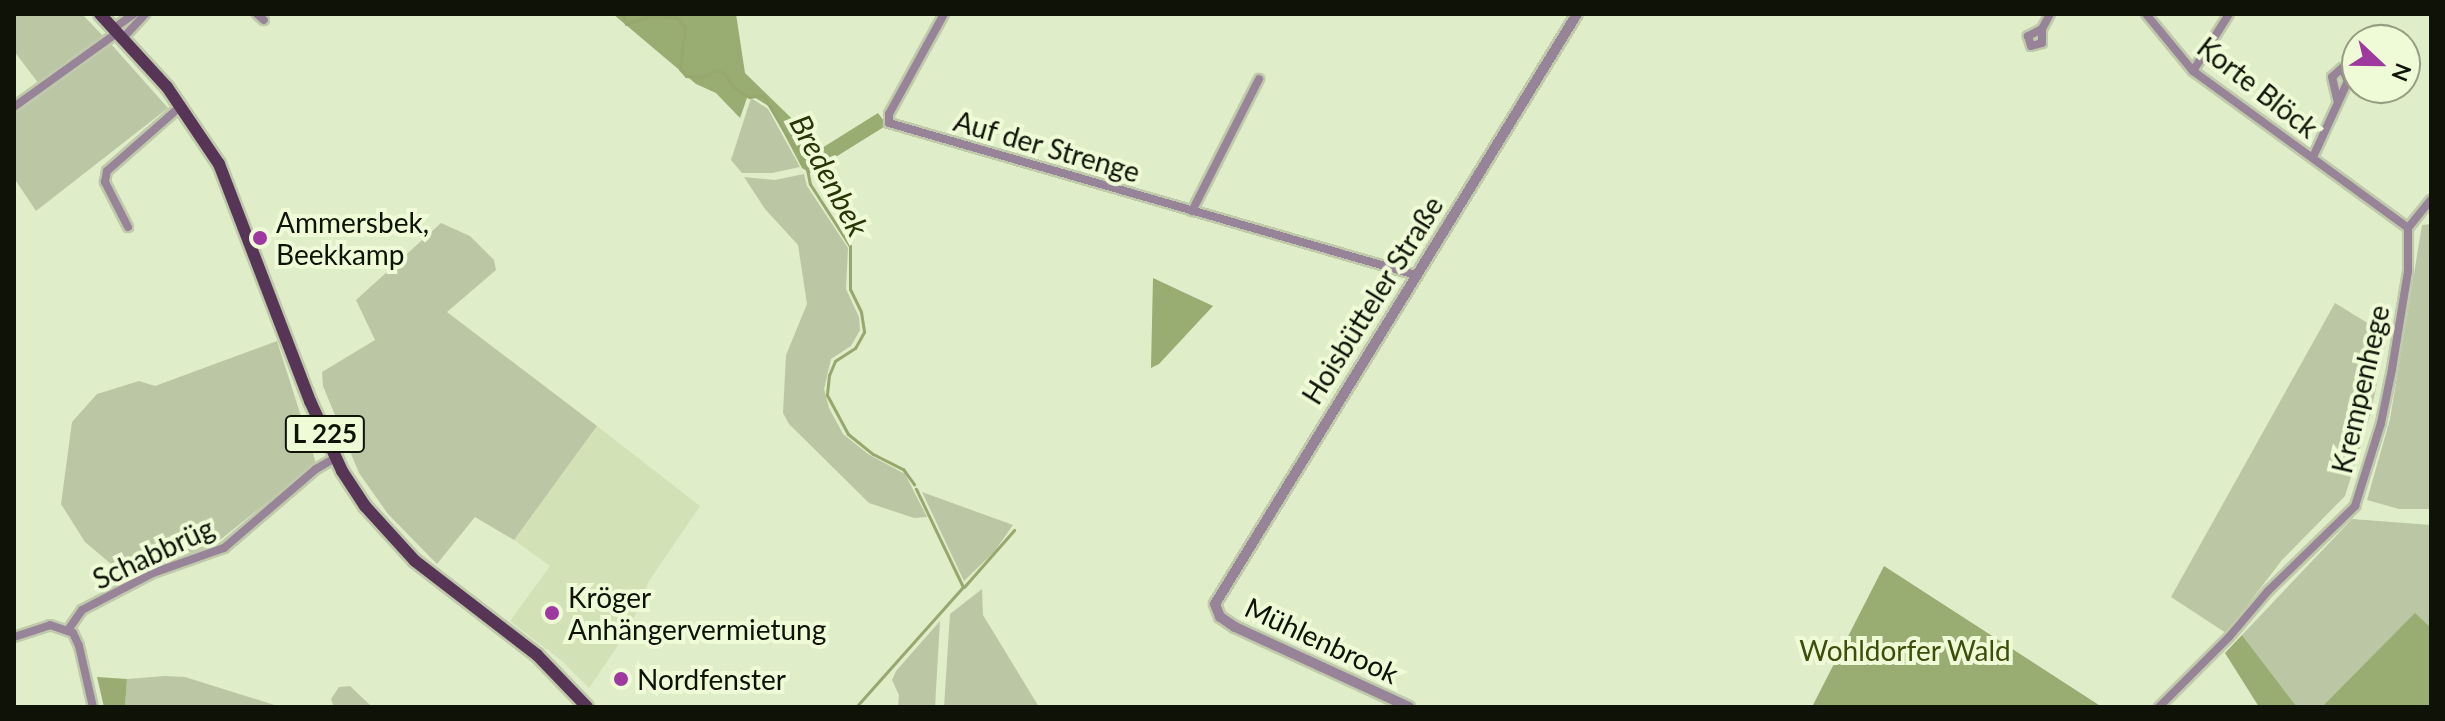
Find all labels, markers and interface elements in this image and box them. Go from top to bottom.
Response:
north arrow [2341,24,2421,104]
street label: Korte Blöck [2191,30,2325,144]
text: N [2386,60,2418,85]
street label: Auf der Strenge [950,103,1144,189]
water label: Bredenbek [783,108,877,242]
street label: Hoisbütteler Straße [1294,190,1450,410]
place label: Ammersbek, Beekkamp [276,205,429,271]
marker: Ammersbek, Beekkamp [251,229,269,247]
street label: Krempenhege [2324,302,2396,476]
road number: L 225 [283,412,367,456]
street label: Schabbrüg [87,510,219,596]
place label: Kröger Anhängervermietung [568,580,826,646]
street label: Mühlenbrook [1240,590,1404,690]
marker: Kröger Anhängervermietung [543,604,561,622]
park label: Wohldorfer Wald [1799,633,2011,667]
place label: Nordfenster [637,662,786,696]
marker: Nordfenster [612,670,630,688]

